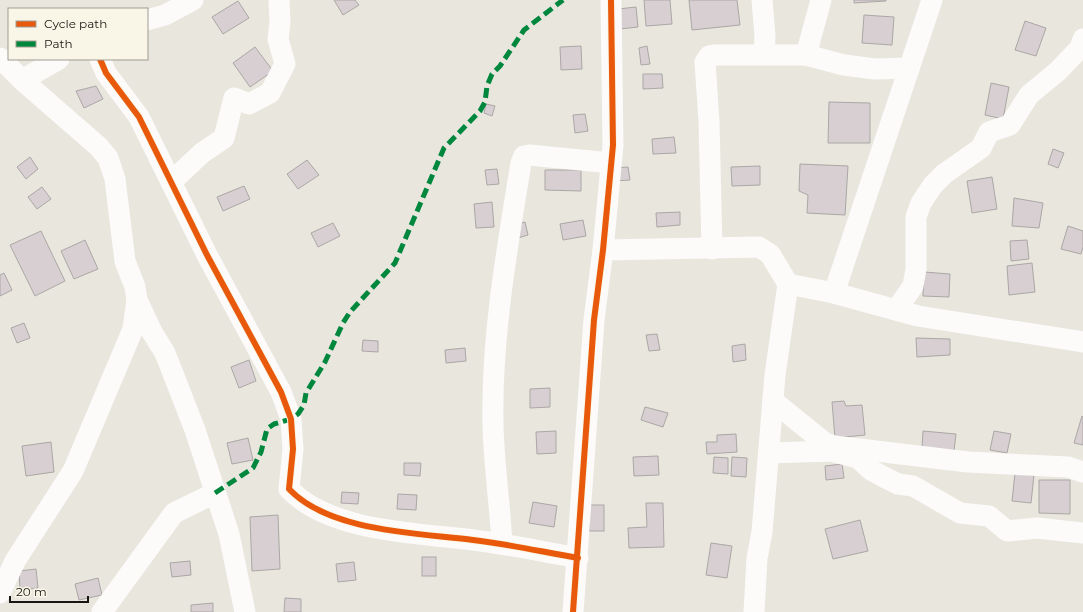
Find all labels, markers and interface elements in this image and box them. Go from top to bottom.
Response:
legend [8,8,148,60]
text: Cycle path [44,16,107,31]
text: Path [44,36,73,51]
scale bar [10,578,88,604]
text: 20 m [16,584,47,599]

